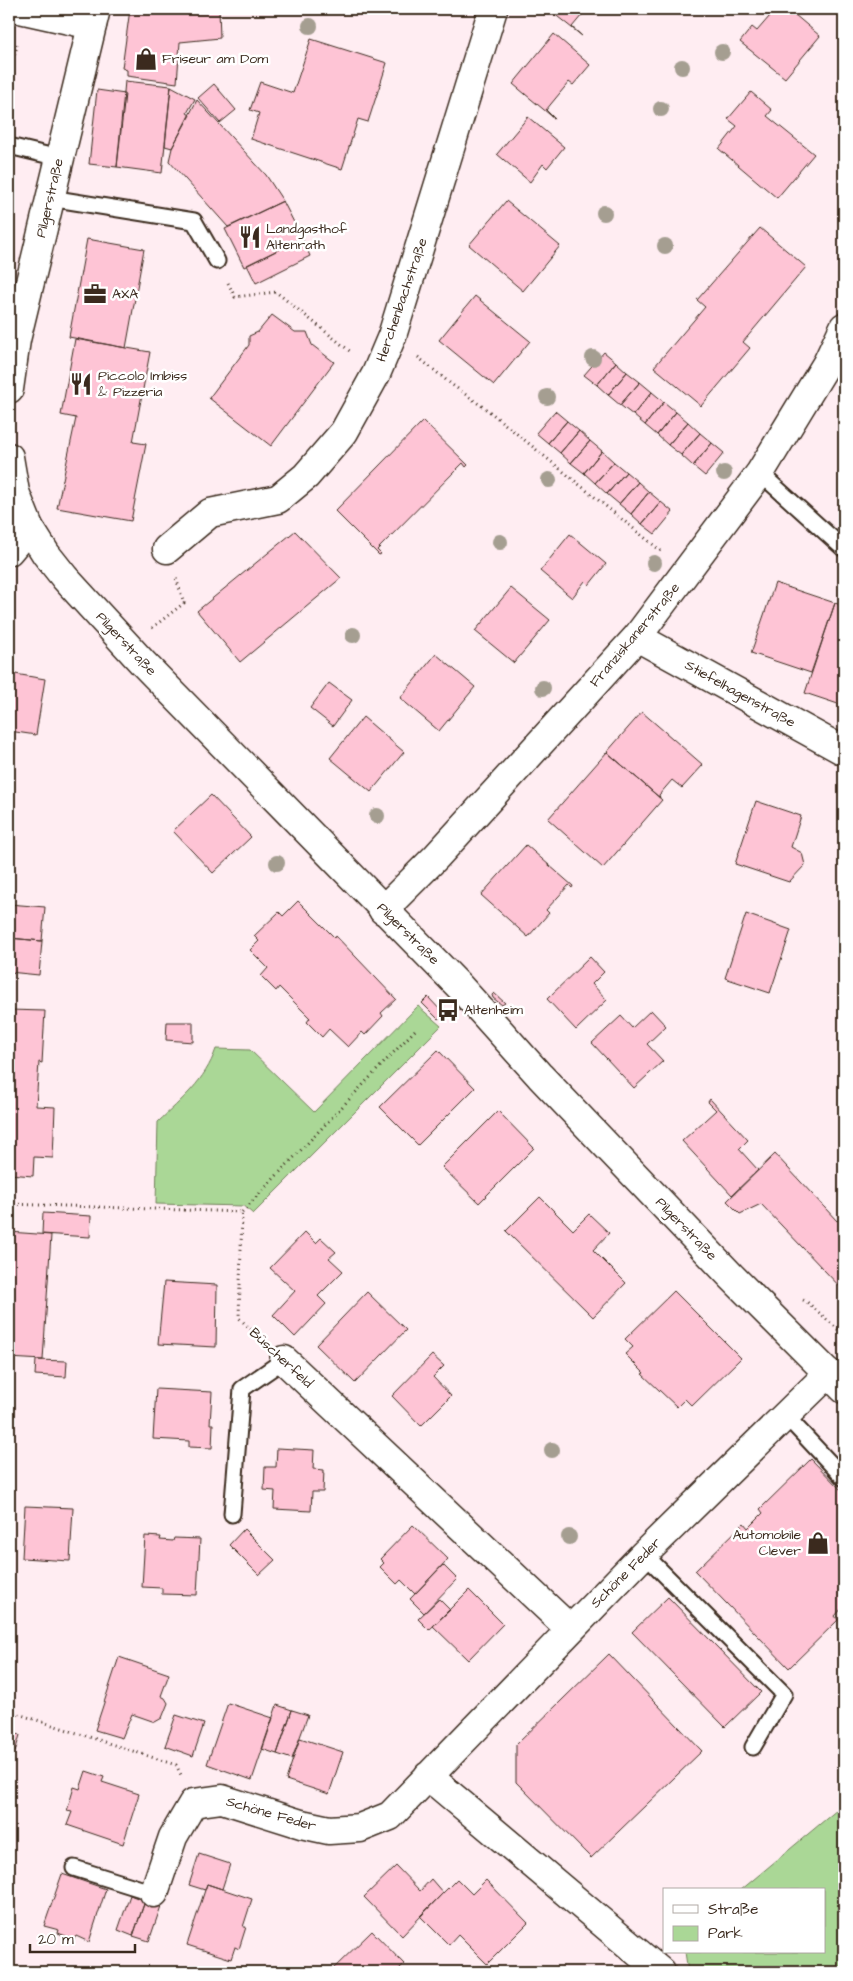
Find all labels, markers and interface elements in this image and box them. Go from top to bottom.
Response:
shop icon: Friseur am Dom [133,46,159,72]
place label: Friseur am Dom [162,49,268,69]
street label: Pilgerstraße [31,156,69,240]
place label: Landgasthof Altenrath [266,219,348,255]
restaurant icon: Landgasthof Altenrath [237,224,263,250]
street label: Herchenbachstraße [371,235,433,365]
office icon: AXA [82,281,108,307]
place label: AXA [112,284,138,304]
place label: Piccolo Imbiss & Pizzeria [98,366,187,402]
restaurant icon: Piccolo Imbiss & Pizzeria [68,371,94,397]
street label: Franziskanerstraße [585,578,685,691]
street label: Pilgerstraße [91,608,161,681]
street label: Stiefelhagenstraße [681,655,799,733]
street label: Pilgerstraße [372,898,444,970]
bus stop icon: Altenheim [435,997,461,1023]
place label: Altenheim [464,1000,523,1020]
street label: Pilgerstraße [651,1193,722,1265]
street label: Büscherfeld [245,1323,317,1393]
place label: Automobile Clever [733,1525,801,1561]
shop icon: Automobile Clever [805,1530,831,1556]
street label: Schöne Feder [586,1533,666,1613]
street label: Schöne Feder [224,1792,319,1836]
legend [663,1888,826,1954]
text: Straße [708,1899,758,1920]
scale bar [30,1921,135,1953]
text: Park [708,1923,743,1944]
text: 20 m [38,1929,74,1950]

